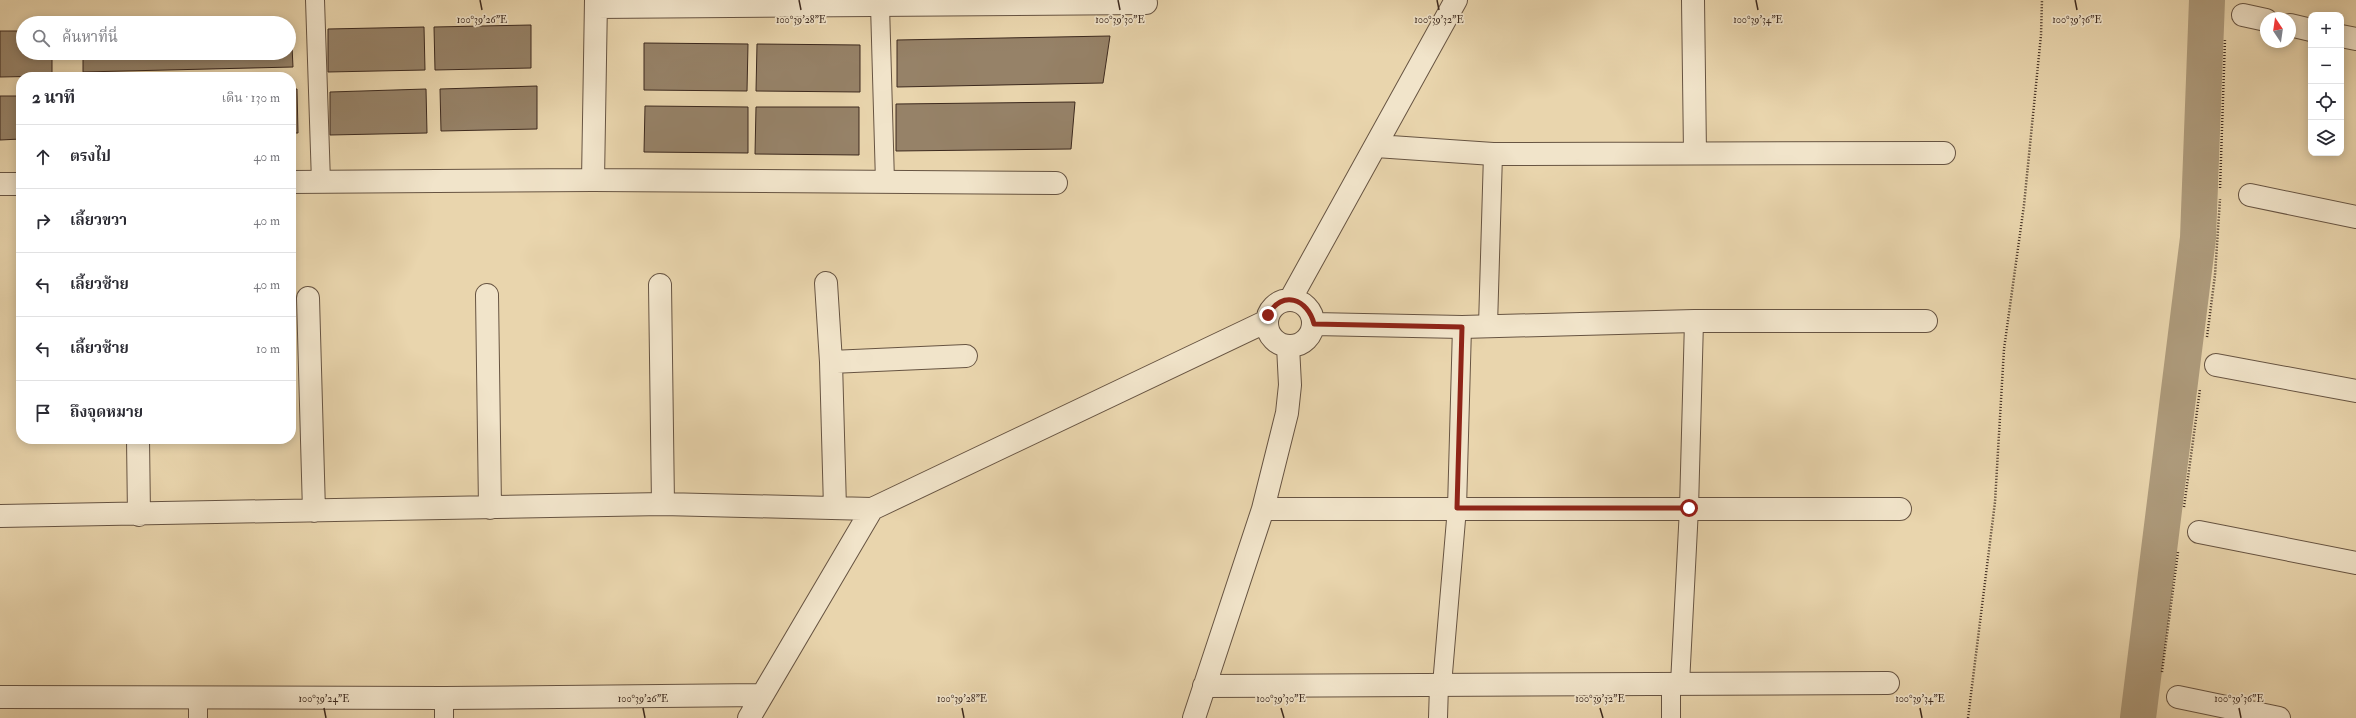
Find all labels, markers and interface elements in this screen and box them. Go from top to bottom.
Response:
north arrow [2260,12,2296,48]
map controls [2308,12,2344,156]
button: + [2308,12,2344,48]
text: 100°39'26"E [457,14,507,26]
text: 100°39'28"E [776,14,826,26]
text: 100°39'30"E [1095,14,1145,26]
text: 100°39'32"E [1414,14,1464,26]
text: 100°39'34"E [1733,14,1783,26]
text: 100°39'36"E [2052,14,2102,26]
search box [16,16,296,60]
icon: search [30,27,52,49]
text: ค้นหาที่นี่ [62,28,118,47]
button: − [2308,48,2344,84]
button: locate [2308,84,2344,120]
text: 2 นาที [32,87,75,108]
text: เดิน · 130 m [222,90,280,106]
button: layers [2308,120,2344,156]
icon: ahead [32,146,54,168]
text: ตรงไป [70,147,111,166]
text: 40 m [254,149,280,165]
icon: right [32,210,54,232]
text: เลี้ยวขวา [70,211,127,230]
text: 40 m [254,213,280,229]
icon: left [32,274,54,296]
text: เลี้ยวซ้าย [70,275,129,294]
text: 40 m [254,277,280,293]
route end [1259,306,1277,324]
icon: left [32,338,54,360]
text: เลี้ยวซ้าย [70,339,129,358]
text: 10 m [256,341,280,357]
icon: arrive [32,402,54,424]
text: ถึงจุดหมาย [70,403,143,422]
route start [1680,499,1698,517]
text: 100°39'24"E [299,693,349,705]
text: 100°39'26"E [618,693,668,705]
text: 100°39'28"E [937,693,987,705]
text: 100°39'30"E [1256,693,1306,705]
text: 100°39'32"E [1575,693,1625,705]
text: 100°39'34"E [1895,693,1945,705]
text: 100°39'36"E [2214,693,2264,705]

